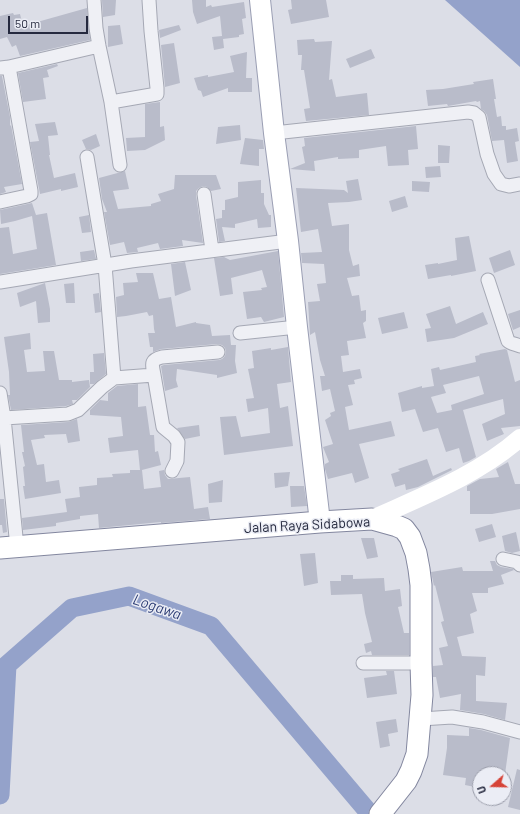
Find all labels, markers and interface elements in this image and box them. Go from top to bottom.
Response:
scale bar [10,8,90,34]
text: 50 m [15,16,40,30]
street label: Jalan Raya Sidabowa [243,513,371,537]
water label: Logawa [130,590,184,624]
north arrow [472,766,512,806]
text: U [474,784,488,795]

